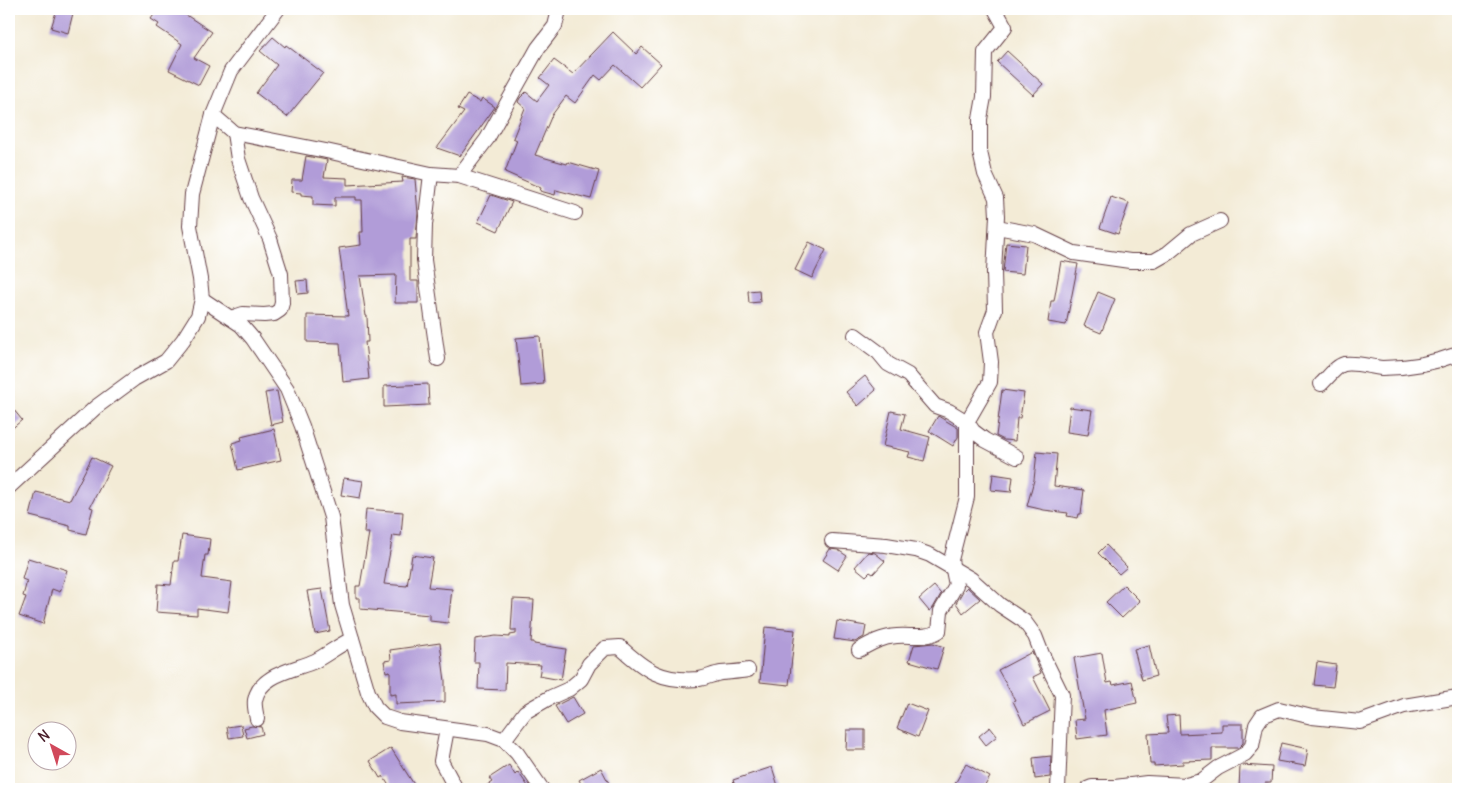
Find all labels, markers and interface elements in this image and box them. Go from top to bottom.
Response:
north arrow [28,720,78,770]
text: N [34,726,53,746]

